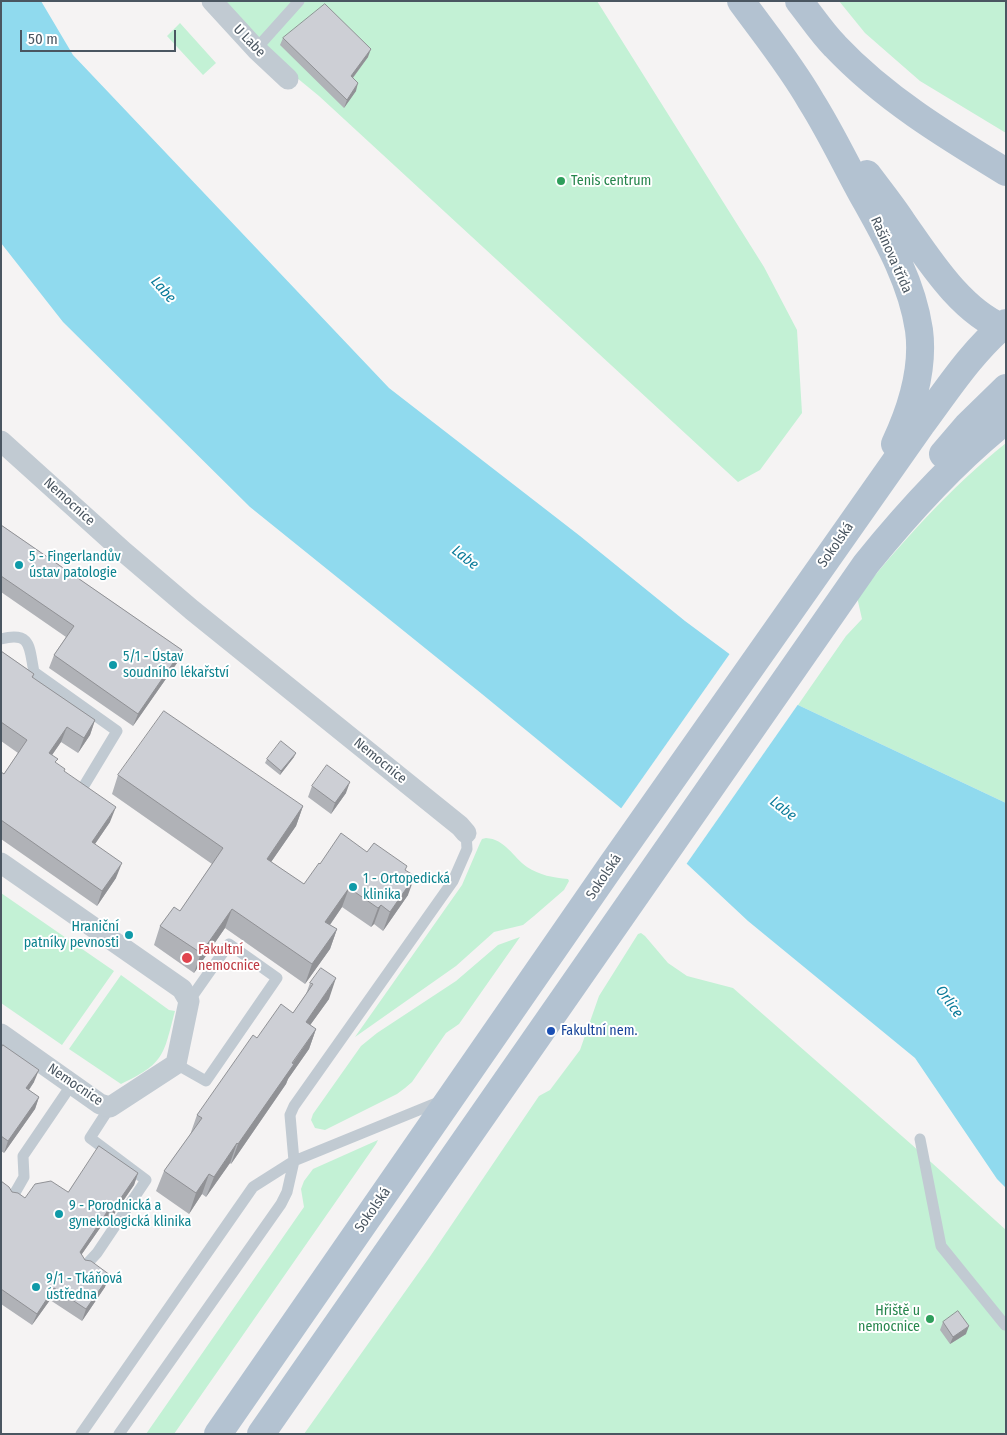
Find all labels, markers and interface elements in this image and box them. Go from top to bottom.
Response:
scale bar [22,20,179,52]
street label: U Labe [229,21,269,61]
text: 50 m [28,30,58,48]
place label: Tenis centrum [571,173,651,189]
marker: Tenis centrum [555,175,567,187]
street label: Rašínova třída [867,214,915,296]
water label: Labe [147,273,179,307]
street label: Nemocnice [40,475,98,529]
street label: Sokolská [815,519,857,571]
water label: Labe [448,542,482,574]
place label: 5 - Fingerlandův ústav patologie [29,549,121,582]
marker: 5 - Fingerlandův ústav patologie [13,559,25,571]
place label: 5/1 - Ústav soudního lékařství [123,649,229,682]
marker: 5/1 - Ústav soudního lékařství [107,659,119,671]
street label: Nemocnice [350,735,410,787]
water label: Labe [766,793,800,825]
street label: Sokolská [583,851,625,903]
place label: 1 - Ortopedická klinika [363,871,450,904]
marker: 1 - Ortopedická klinika [347,881,359,893]
place label: Hraniční patníky pevnosti [24,919,119,952]
marker: Hraniční patníky pevnosti [123,929,135,941]
place label: Fakultní nemocnice [198,942,260,974]
marker: Fakultní nemocnice [180,951,194,965]
water label: Orlice [931,982,967,1022]
place label: Fakultní nem. [561,1023,637,1039]
marker: Fakultní nem. [545,1025,557,1037]
street label: Nemocnice [44,1060,106,1110]
street label: Sokolská [352,1184,394,1236]
place label: 9 - Porodnická a gynekologická klinika [69,1198,191,1230]
marker: 9 - Porodnická a gynekologická klinika [53,1208,65,1220]
place label: 9/1 - Tkáňová ústředna [46,1271,122,1304]
marker: 9/1 - Tkáňová ústředna [30,1281,42,1293]
place label: Hřiště u nemocnice [858,1303,920,1335]
marker: Hřiště u nemocnice [924,1313,936,1325]

